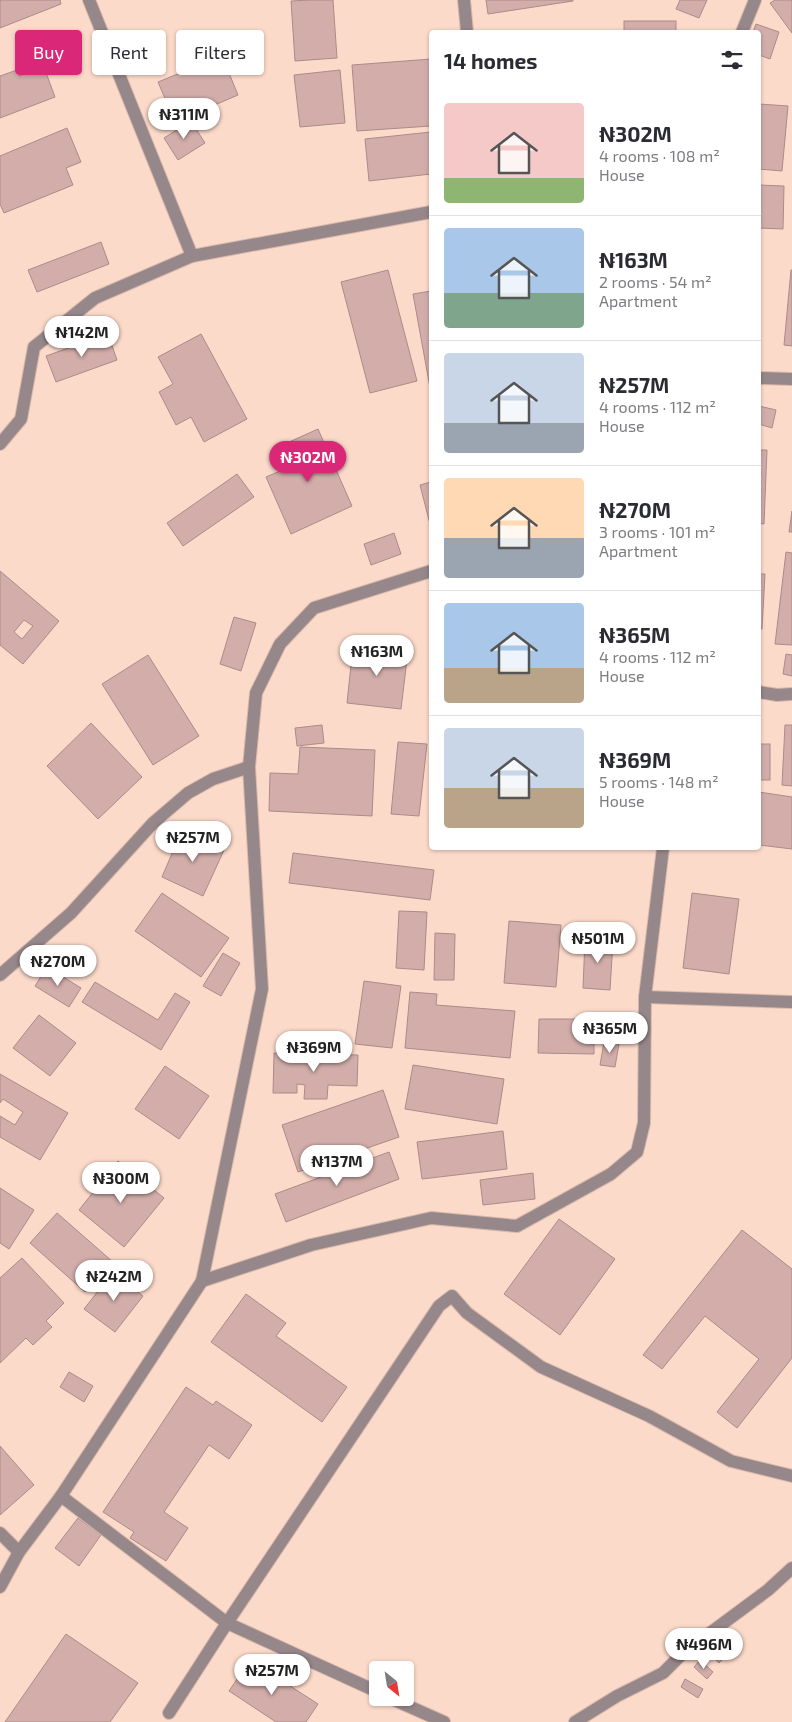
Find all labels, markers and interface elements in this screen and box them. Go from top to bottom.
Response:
chip: Buy [15,30,82,75]
chip: Rent [92,30,166,75]
chip: Filters [176,30,264,75]
icon: filters [718,46,746,74]
text: 14 homes [444,48,538,73]
pin: ₦311M [149,98,219,140]
text: ₦311M [159,104,209,123]
text: ₦302M [599,121,672,146]
icon: home [484,123,544,183]
text: 4 rooms · 108 m² [599,146,720,165]
text: House [599,165,645,184]
text: ₦163M [599,247,668,272]
icon: home [484,248,544,308]
text: 2 rooms · 54 m² [599,272,712,291]
text: Apartment [599,291,678,310]
pin: ₦142M [47,316,117,358]
text: ₦142M [55,322,109,341]
text: ₦257M [599,372,669,397]
icon: home [484,373,544,433]
text: 4 rooms · 112 m² [599,397,716,416]
text: House [599,416,645,435]
pin: ₦302M [273,440,343,483]
text: ₦302M [280,447,336,466]
text: ₦270M [599,497,671,522]
icon: home [484,498,544,558]
text: 3 rooms · 101 m² [599,522,716,541]
text: Apartment [599,541,678,560]
text: ₦365M [599,622,670,647]
icon: home [484,623,544,683]
pin: ₦163M [342,634,412,677]
text: ₦163M [351,641,403,660]
text: 4 rooms · 112 m² [599,647,716,666]
text: House [599,666,645,685]
text: ₦369M [599,747,671,772]
icon: home [484,748,544,808]
text: 5 rooms · 148 m² [599,772,719,791]
text: House [599,791,645,810]
pin: ₦257M [158,820,228,863]
text: ₦257M [166,827,220,846]
pin: ₦501M [563,922,633,964]
text: ₦501M [572,928,624,947]
pin: ₦270M [23,944,93,987]
text: ₦270M [31,951,85,970]
pin: ₦365M [575,1012,645,1054]
text: ₦365M [583,1018,637,1037]
pin: ₦369M [279,1030,349,1073]
text: ₦369M [287,1037,341,1056]
pin: ₦137M [302,1144,372,1187]
text: ₦137M [311,1151,363,1170]
pin: ₦300M [86,1162,156,1204]
text: ₦300M [93,1168,149,1187]
pin: ₦242M [79,1260,149,1302]
text: ₦242M [86,1266,142,1285]
pin: ₦496M [669,1628,739,1670]
text: ₦496M [676,1634,732,1653]
pin: ₦257M [237,1654,307,1696]
text: ₦257M [245,1660,299,1679]
north arrow [369,1661,414,1706]
map controls [369,1661,414,1706]

